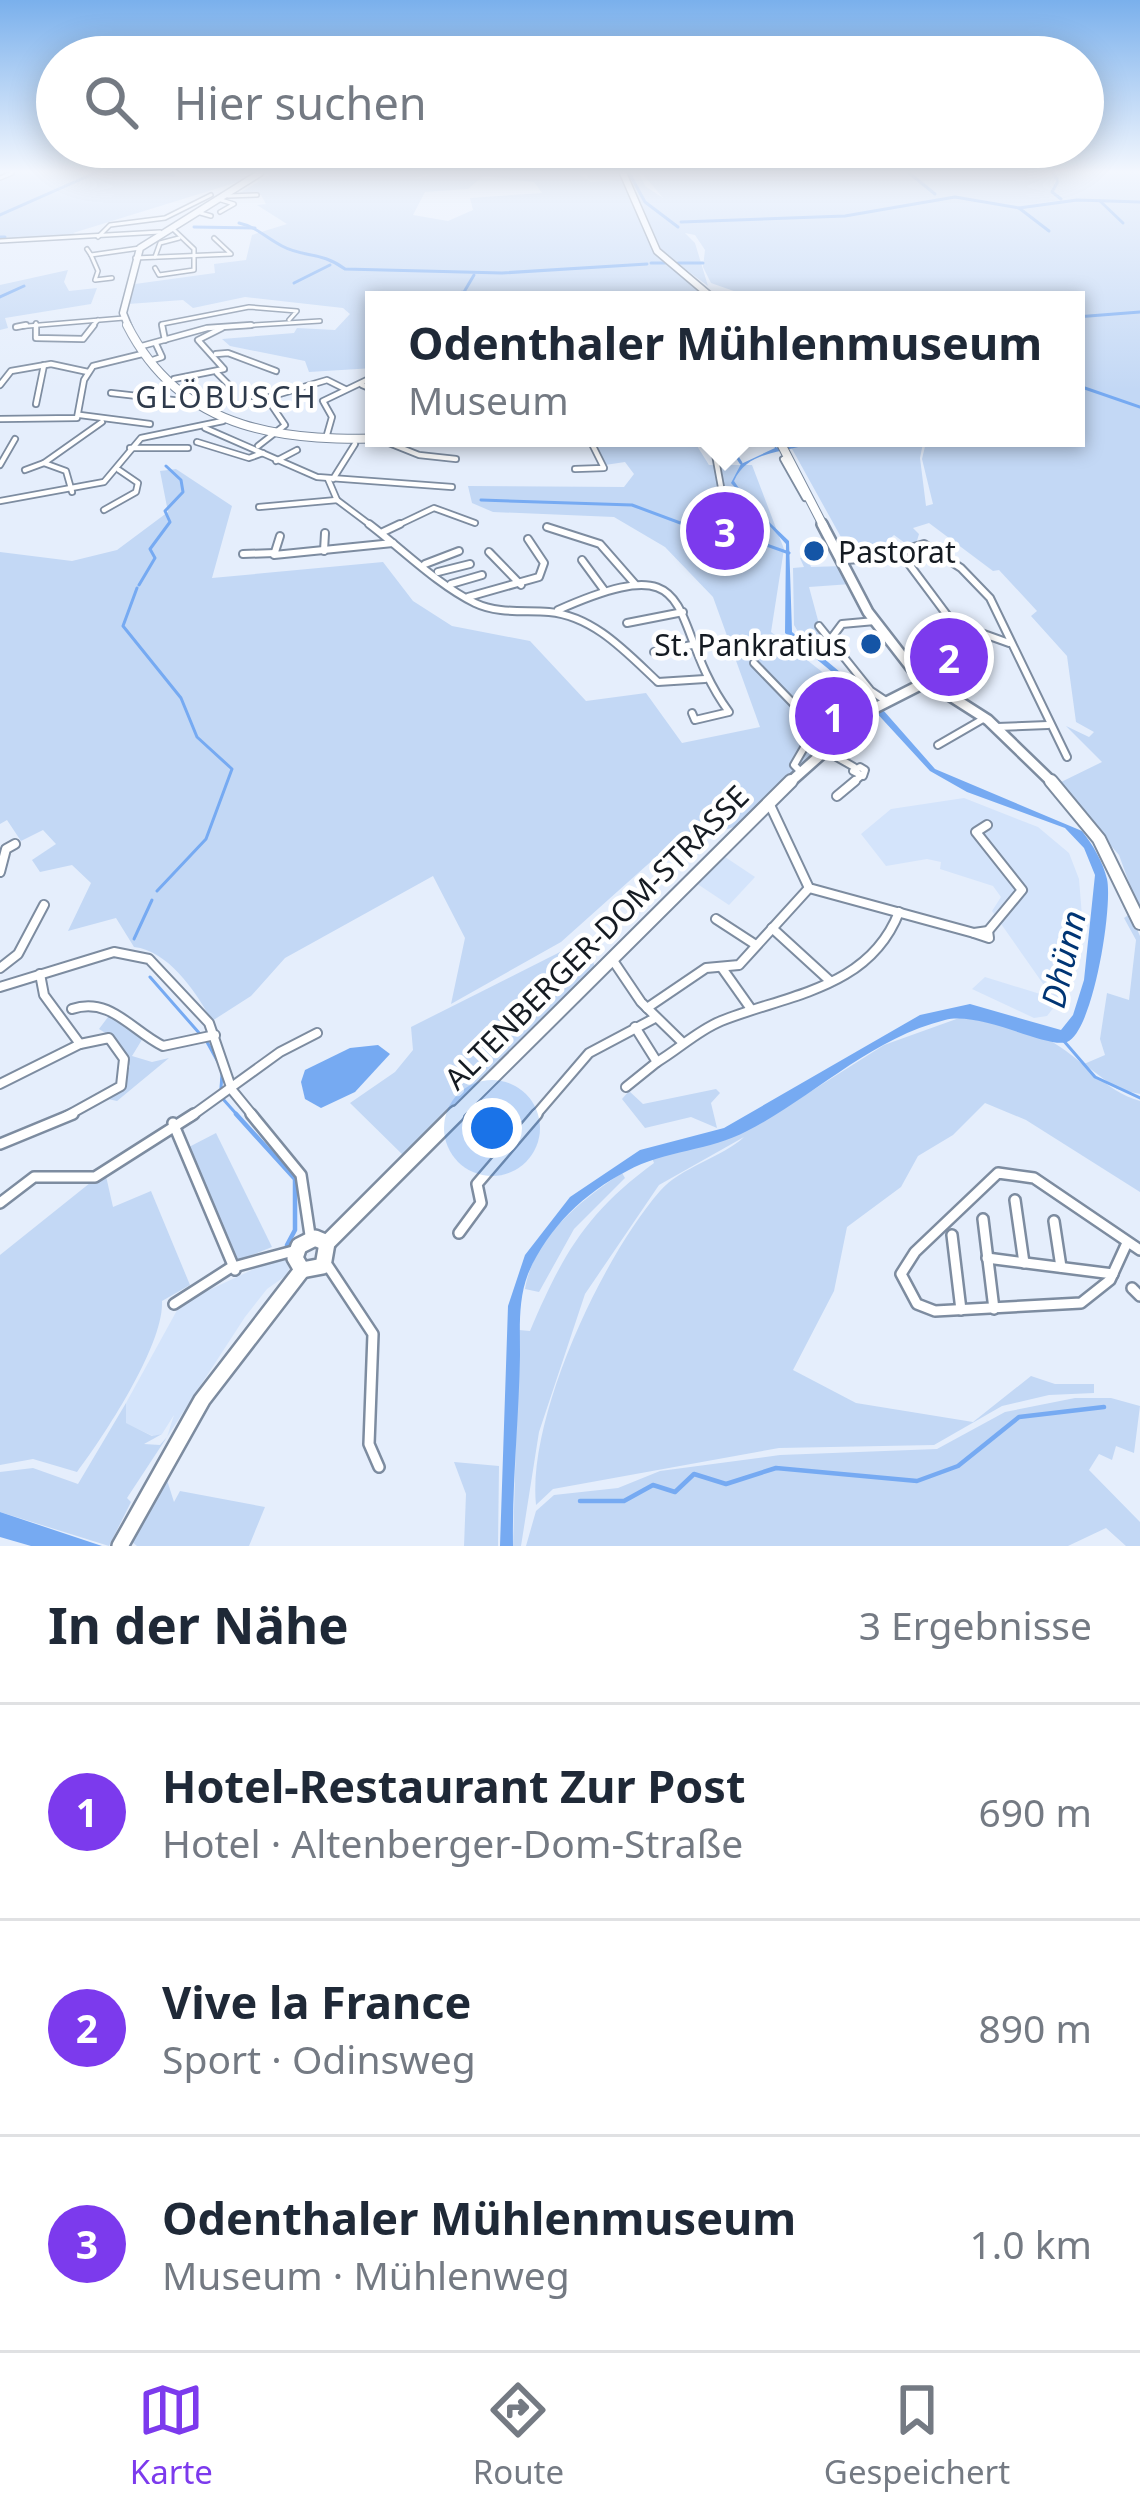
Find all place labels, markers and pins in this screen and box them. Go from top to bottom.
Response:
pin: 3 [686,486,764,576]
place label: Pastorat [838,531,956,572]
marker: Pastorat [801,538,827,564]
pin: 2 [910,612,988,702]
place label: St. Pankratius [654,624,847,665]
marker: St. Pankratius [858,631,884,657]
pin: 1 [795,671,873,761]

